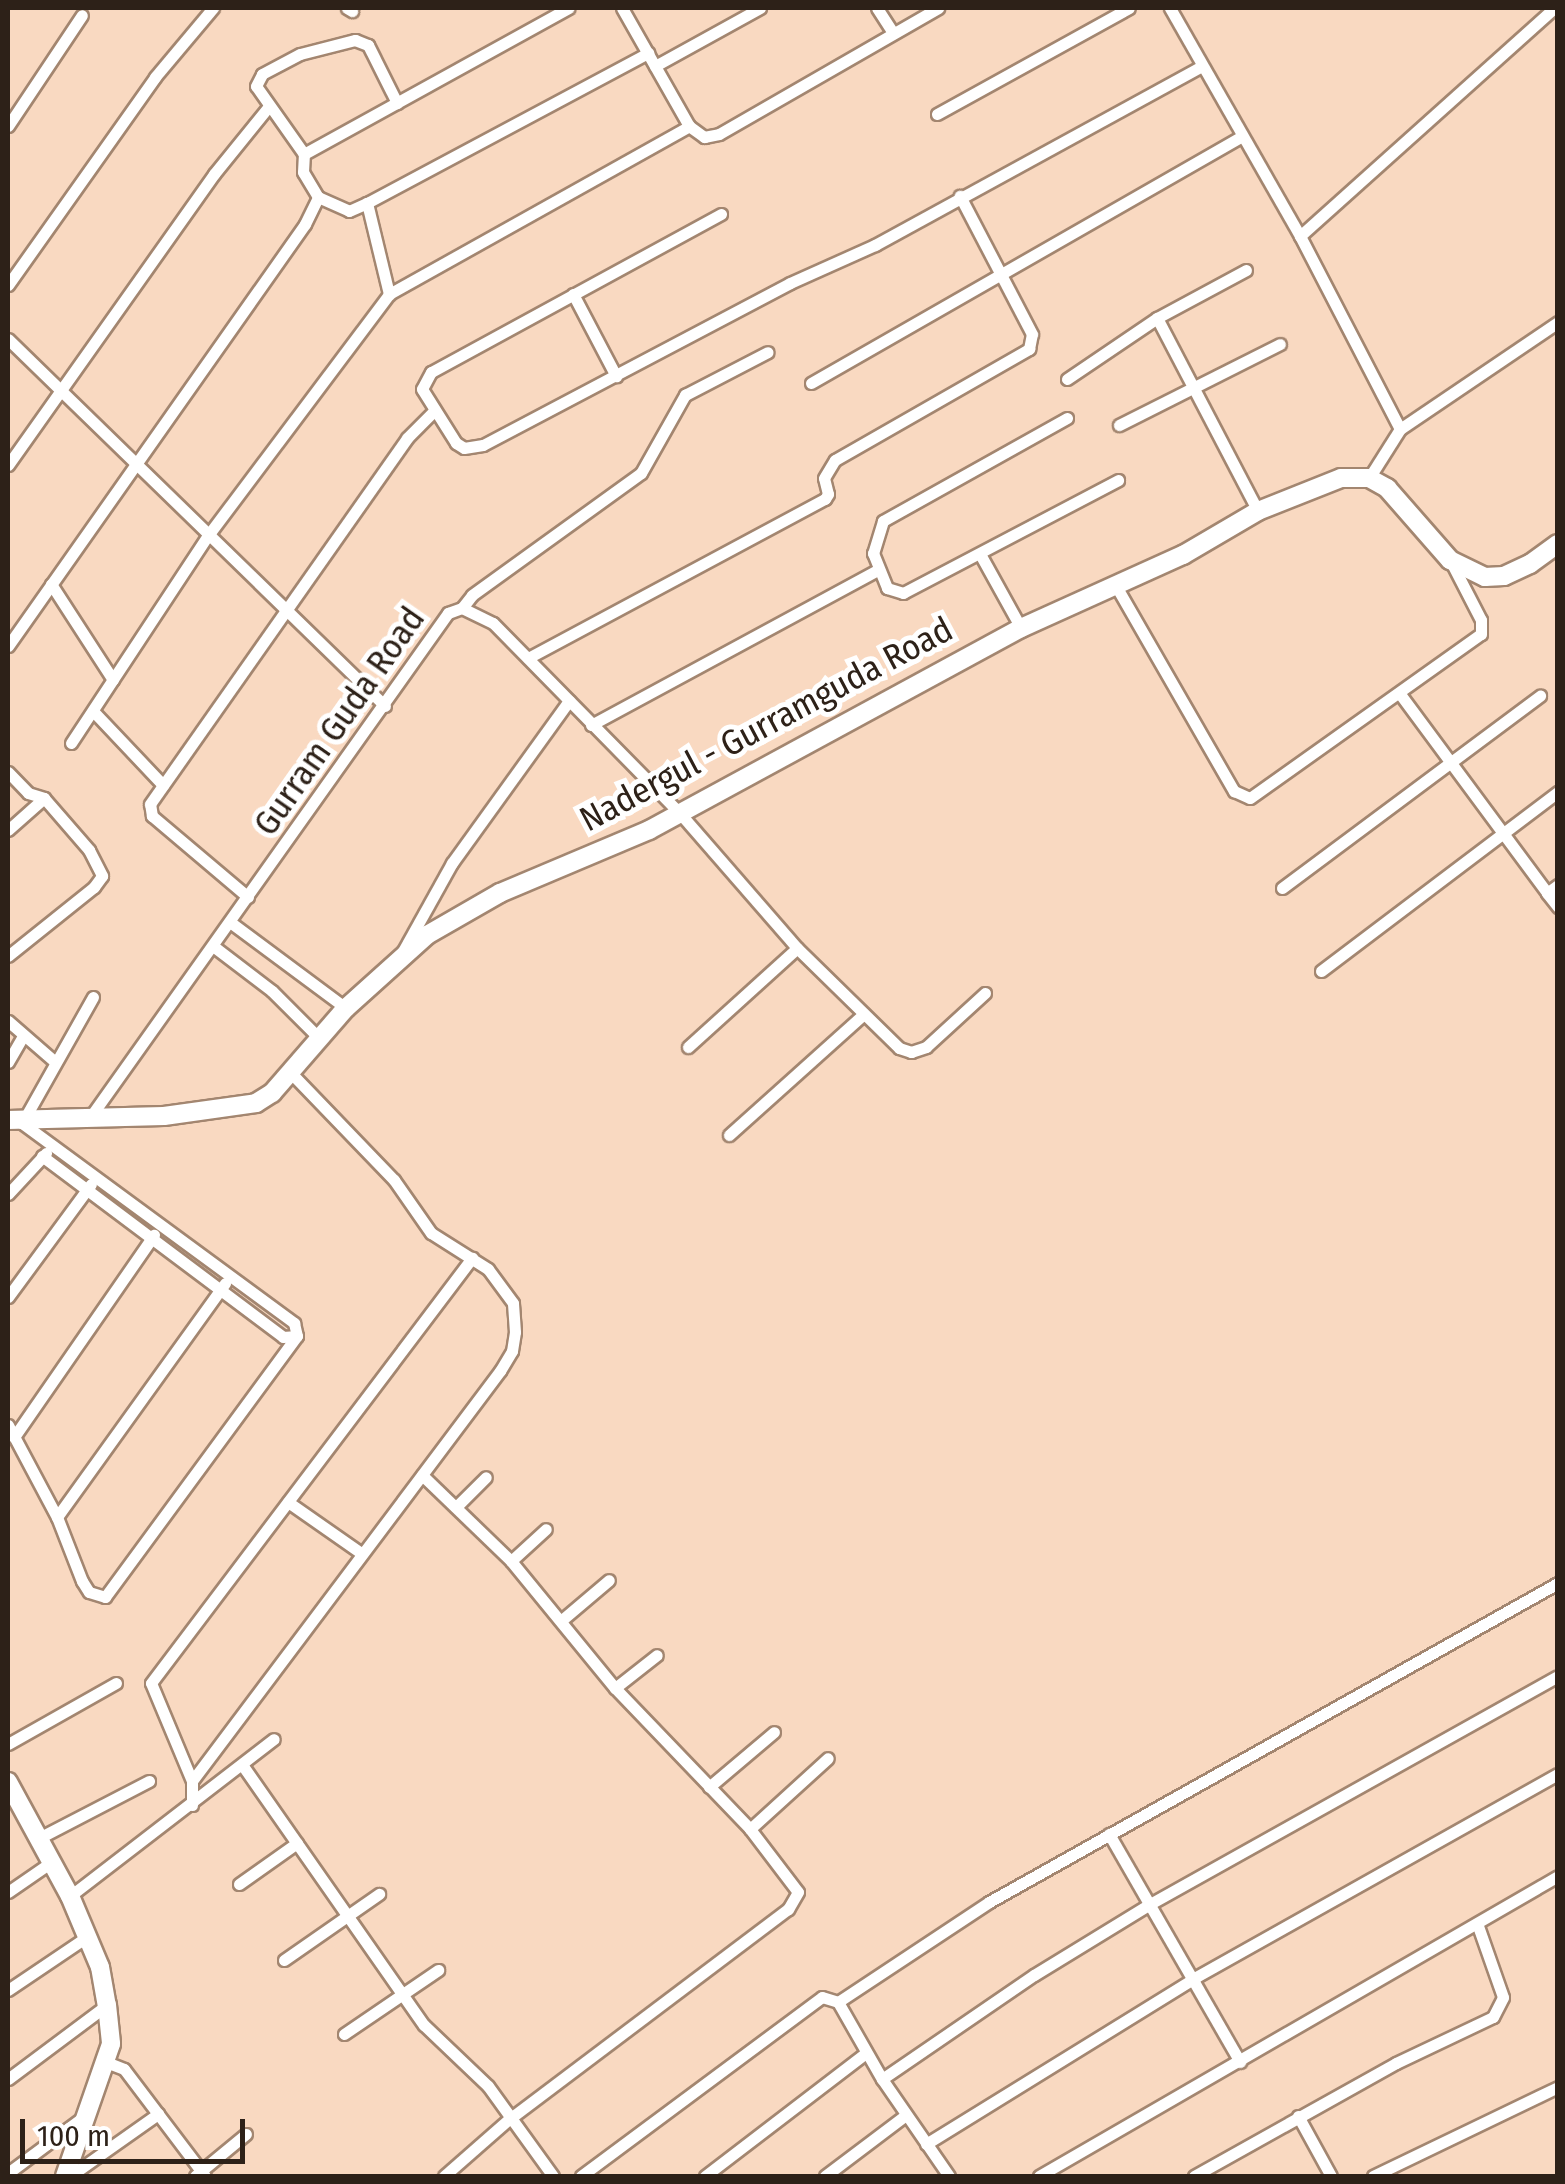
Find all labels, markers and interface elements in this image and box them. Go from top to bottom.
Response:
street label: Gurram Guda Road [245,599,433,843]
street label: Nadergul - Gurramguda Road [572,608,960,840]
scale bar [25,2099,250,2161]
text: 100 m [37,2118,110,2154]

